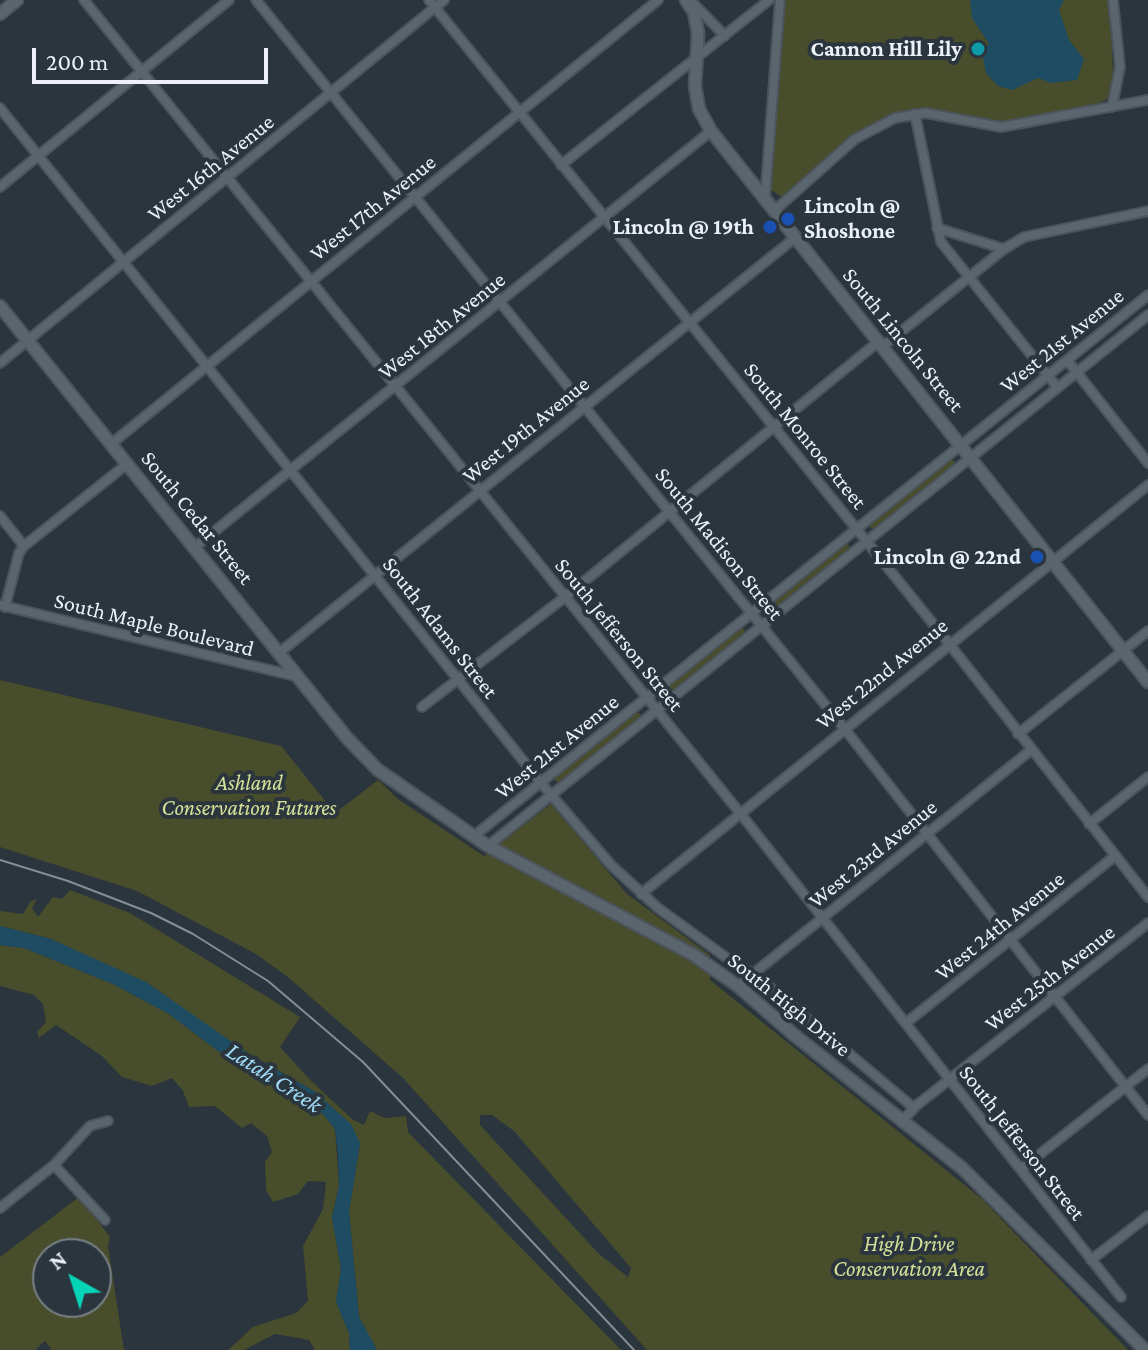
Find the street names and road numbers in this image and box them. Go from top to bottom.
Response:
street label: West 16th Avenue [142,109,280,227]
street label: West 17th Avenue [305,149,441,267]
street label: South Lincoln Street [837,263,969,417]
street label: West 18th Avenue [373,267,511,385]
street label: West 21st Avenue [995,283,1129,399]
street label: South Monroe Street [738,357,872,515]
street label: West 19th Avenue [457,371,595,489]
street label: South Cedar Street [135,446,259,590]
street label: South Madison Street [649,462,789,626]
street label: South Adams Street [377,552,503,704]
street label: South Jefferson Street [549,553,689,717]
street label: South Maple Boulevard [51,587,257,663]
street label: West 22nd Avenue [811,613,953,735]
street label: West 21st Avenue [490,689,624,805]
street label: West 23rd Avenue [803,794,943,914]
street label: West 24th Avenue [930,866,1070,986]
street label: West 25th Avenue [980,919,1120,1037]
street label: South High Drive [722,947,856,1063]
street label: South Jefferson Street [953,1060,1091,1226]

